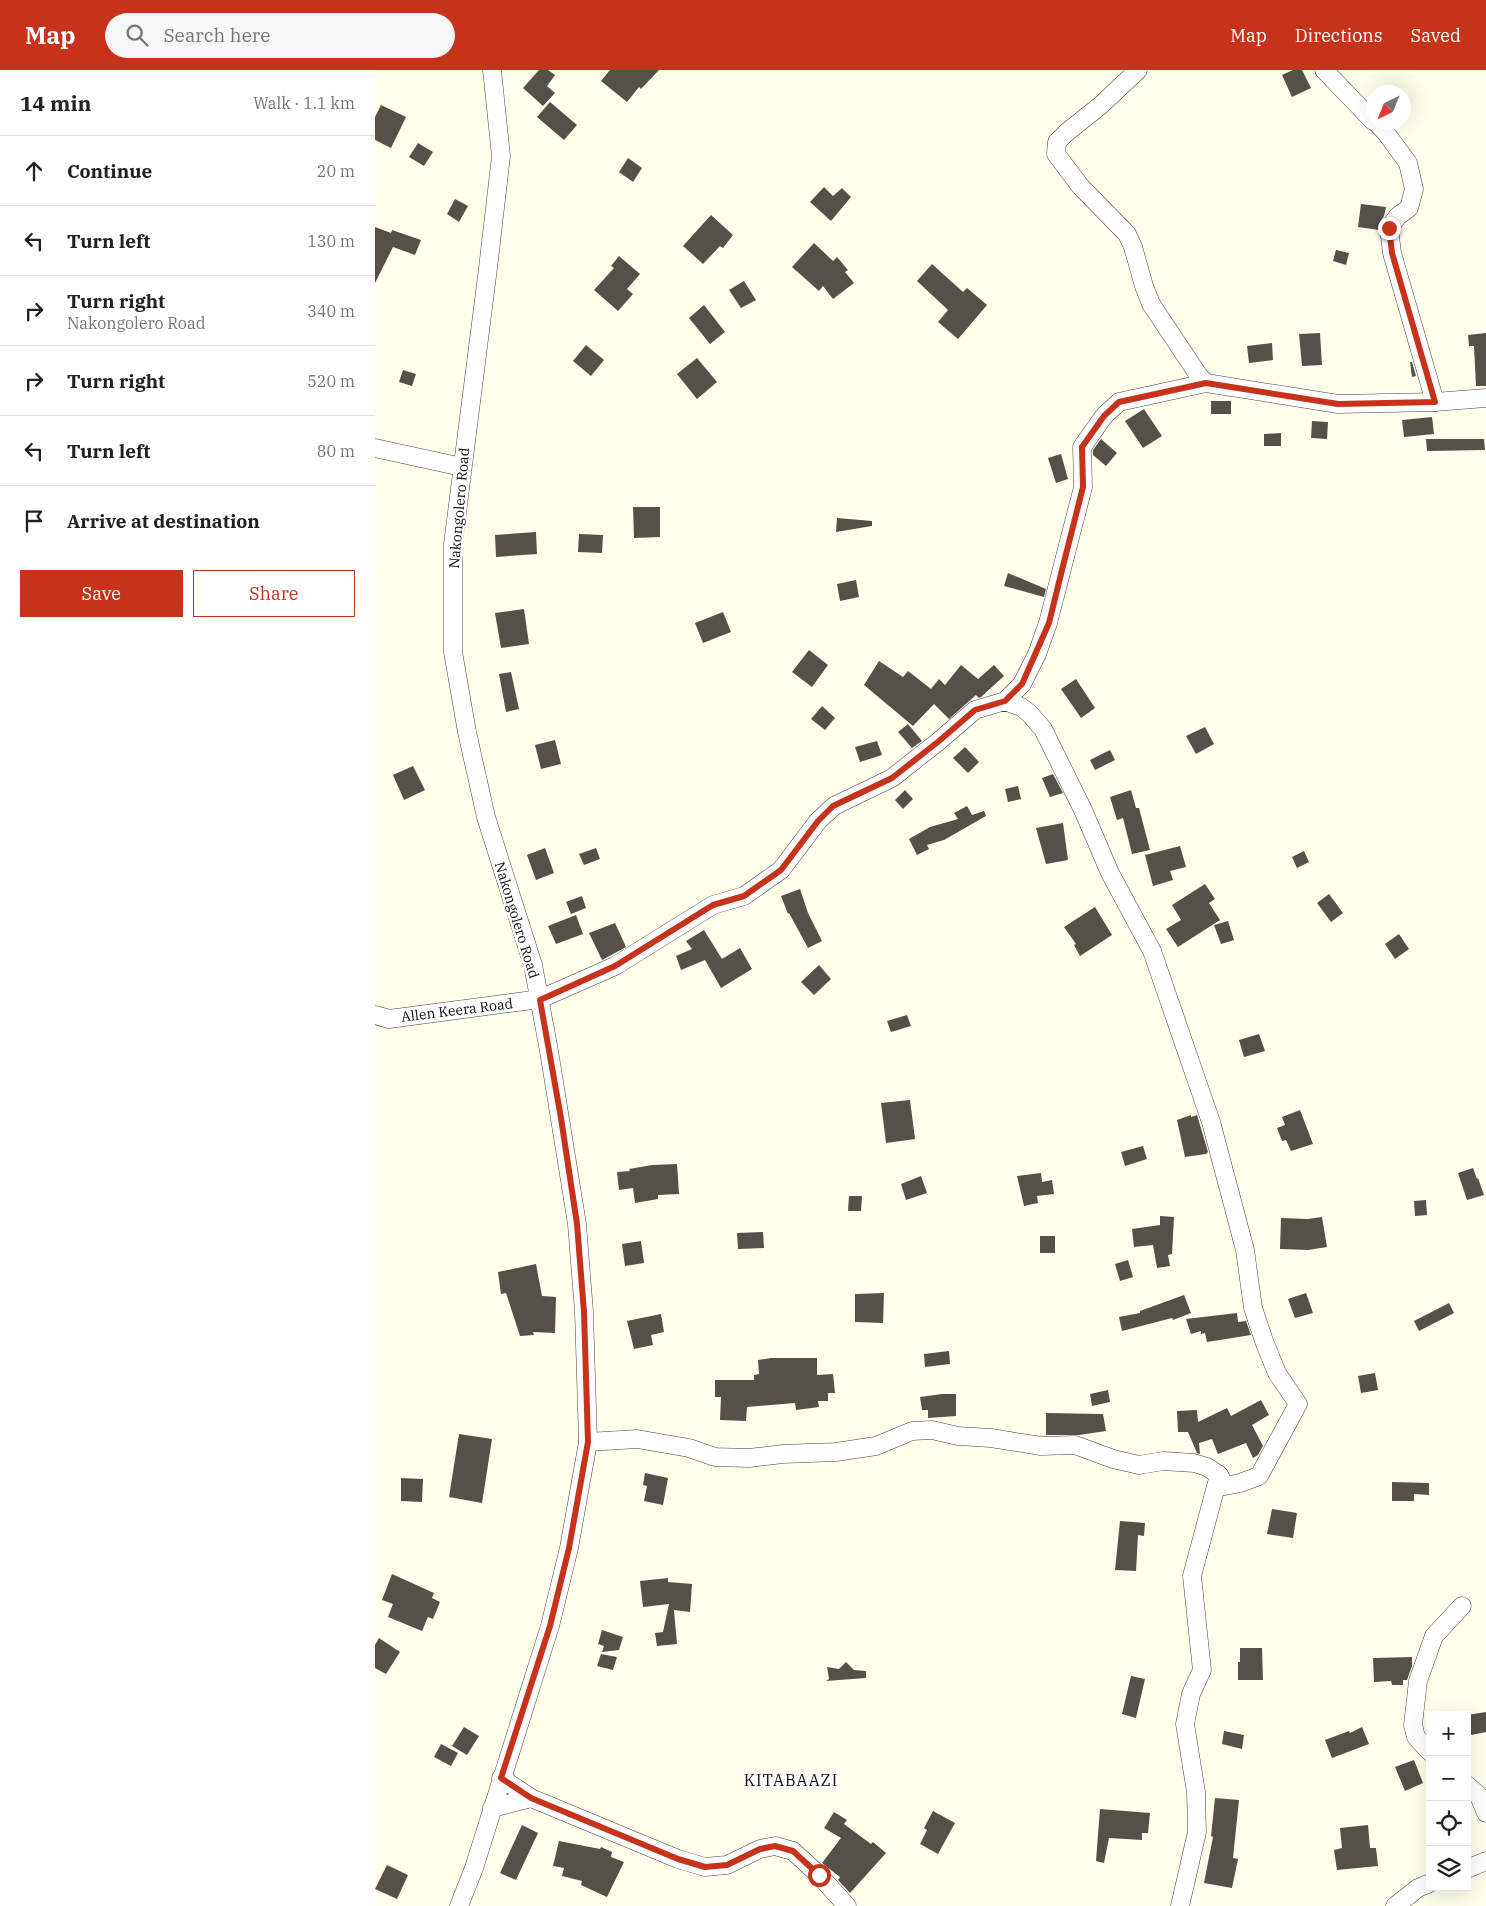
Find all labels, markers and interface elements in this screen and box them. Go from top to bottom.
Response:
search box [105,13,455,58]
text: Map [25,19,75,51]
icon: search [123,21,151,49]
text: Search here [163,23,270,47]
text: Map [1230,24,1267,47]
text: Directions [1295,24,1383,47]
text: Saved [1411,24,1461,47]
north arrow [1366,85,1411,130]
text: 14 min [20,89,91,117]
text: Walk · 1.1 km [253,93,355,113]
icon: ahead [20,157,48,185]
text: Continue [67,159,152,183]
text: 20 m [317,161,355,181]
route end [1378,217,1401,240]
icon: left [20,227,48,255]
text: Turn left [67,229,150,253]
text: 130 m [307,231,355,251]
text: Turn right [67,289,165,313]
icon: right [20,297,48,325]
text: 340 m [307,301,355,321]
text: Nakongolero Road [67,313,205,333]
icon: right [20,367,48,395]
text: Turn right [67,369,165,393]
text: 520 m [307,371,355,391]
icon: left [20,437,48,465]
text: Turn left [67,439,150,463]
text: 80 m [317,441,355,461]
street label: Nakongolero Road [445,446,473,569]
icon: arrive [20,507,48,535]
text: Arrive at destination [67,509,260,533]
button: Save [20,570,183,617]
button: Share [193,570,355,617]
street label: Nakongolero Road [491,859,543,981]
street label: Allen Keera Road [400,994,514,1026]
map controls [1426,1711,1471,1891]
button: + [1426,1711,1471,1756]
button: − [1426,1756,1471,1801]
district label: KITABAAZI [744,1770,838,1790]
button: locate [1426,1801,1471,1846]
button: layers [1426,1846,1471,1891]
route start [808,1864,831,1887]

